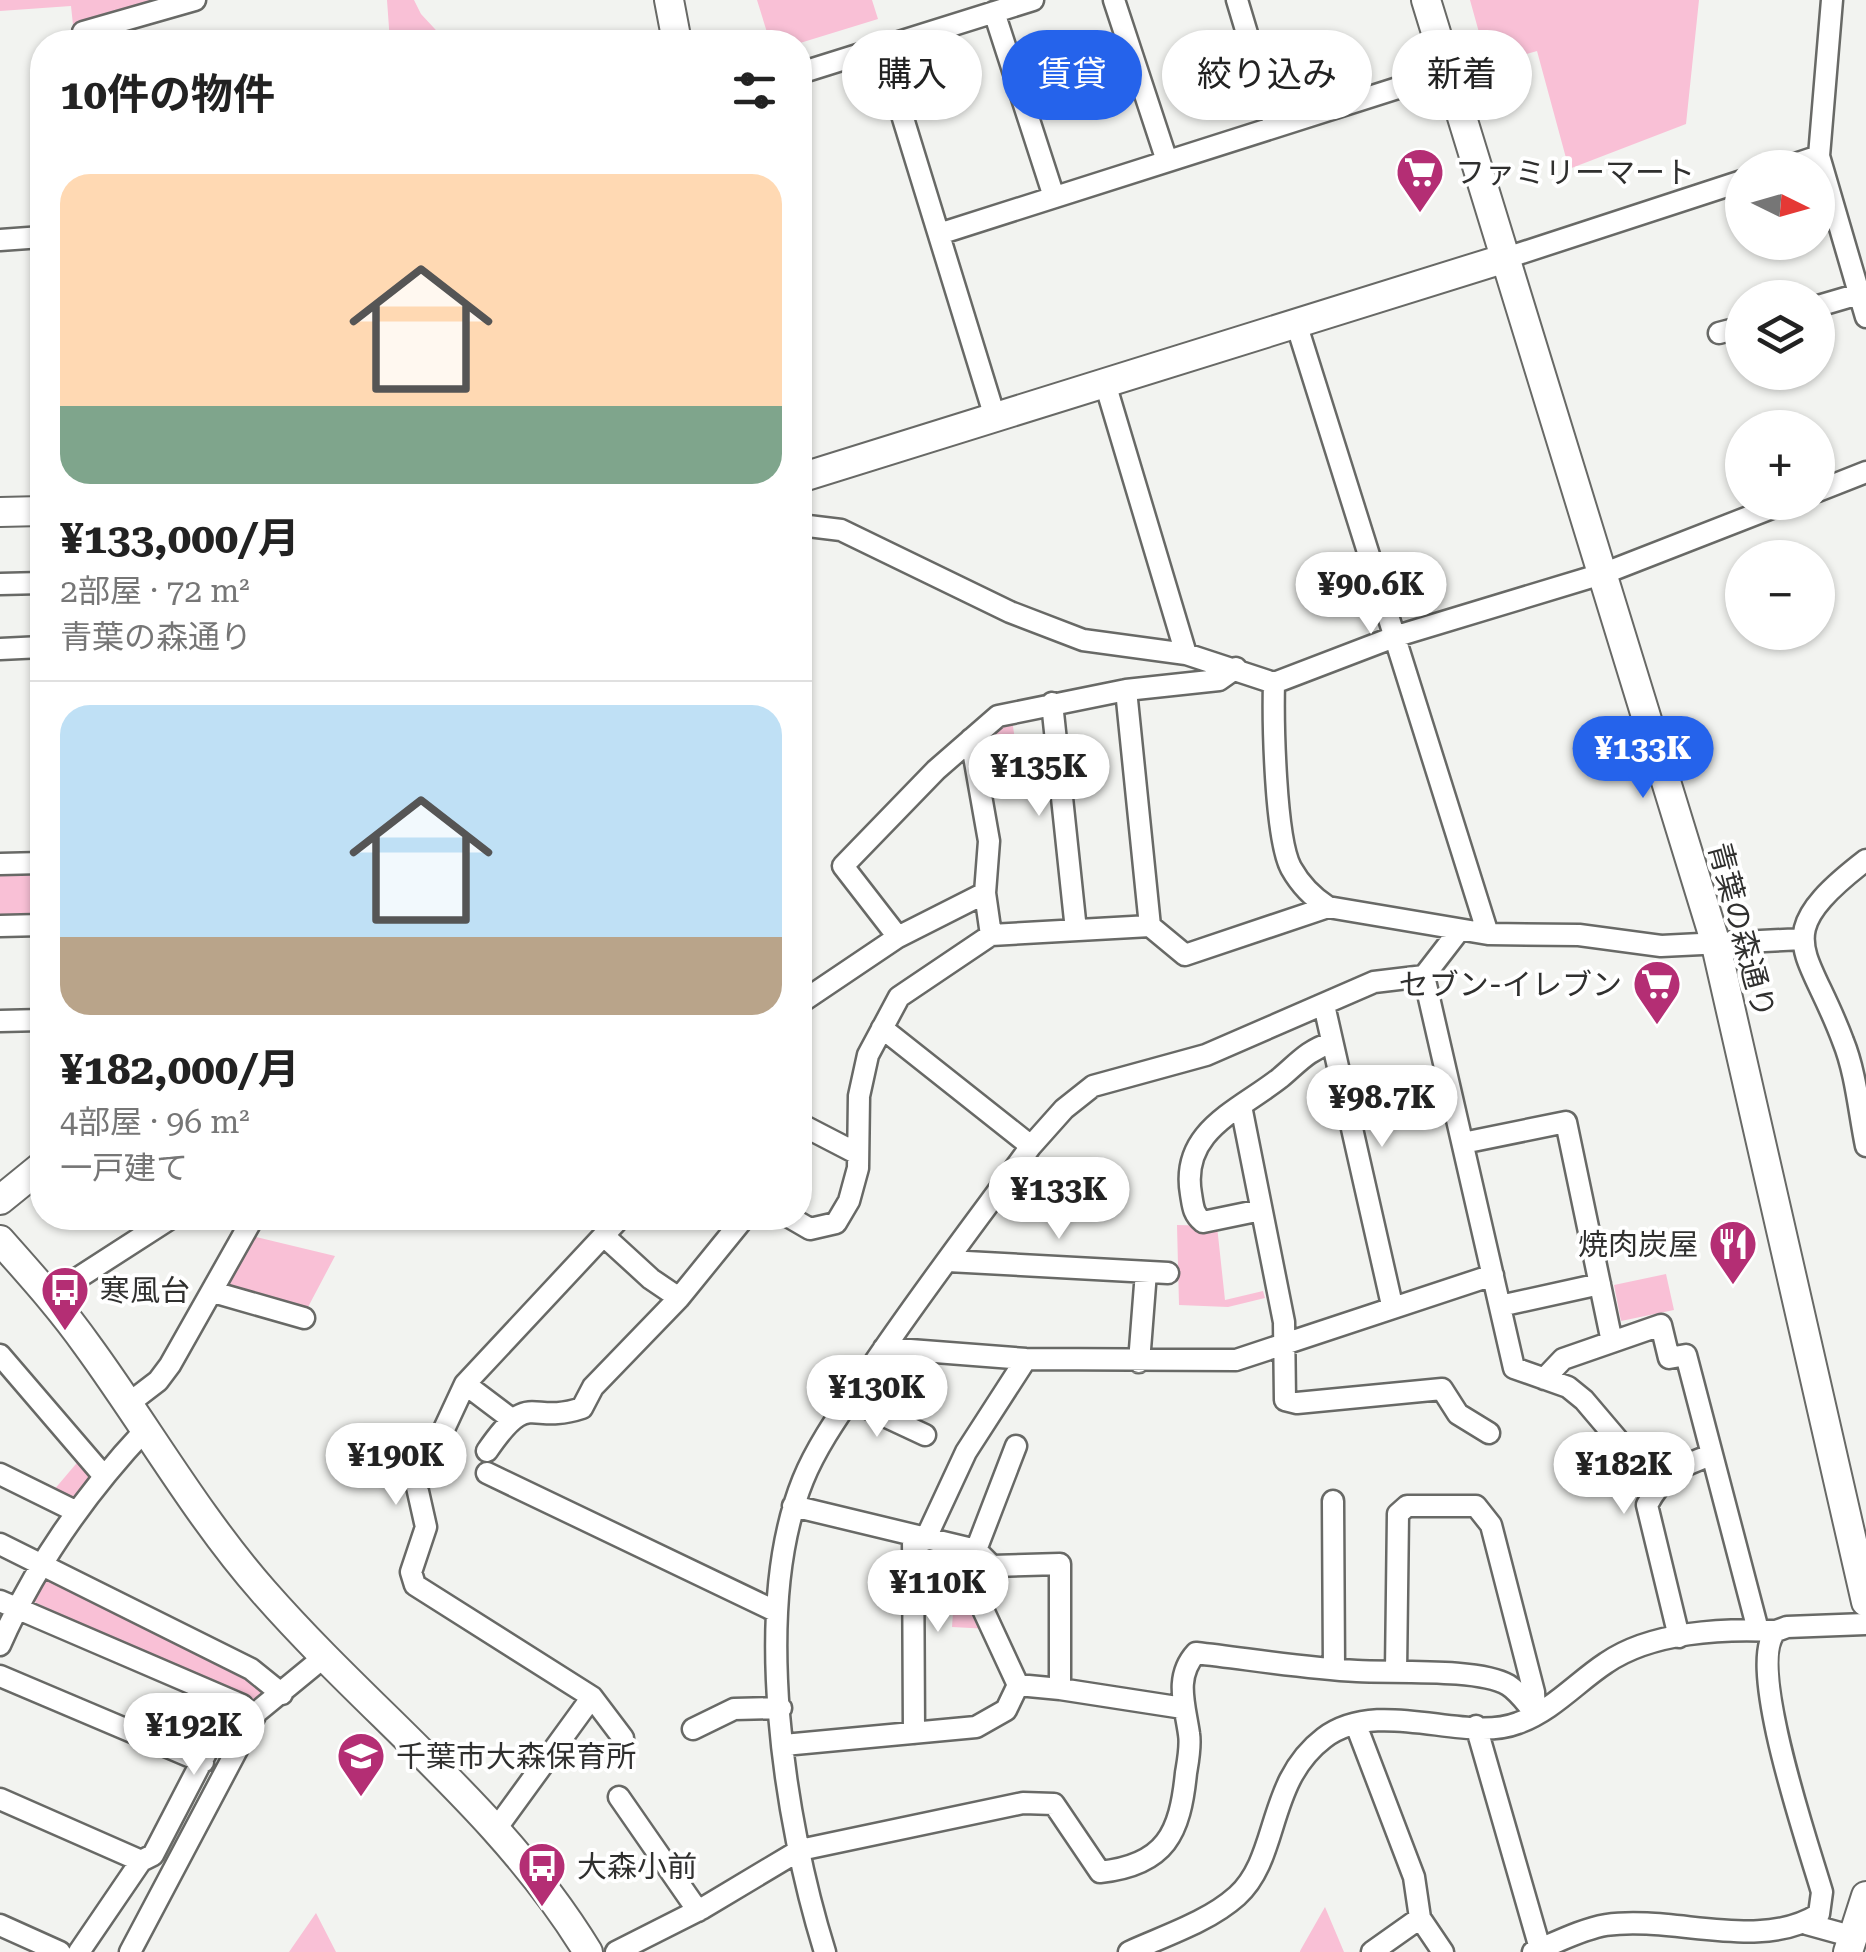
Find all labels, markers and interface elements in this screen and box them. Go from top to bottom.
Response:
chip: 購入 [842,30,982,120]
chip: 賃貸 [1002,30,1142,120]
chip: 絞り込み [1162,30,1372,120]
chip: 新着 [1392,30,1532,120]
icon: filters [727,63,782,118]
text: 10件の物件 [60,70,275,119]
supermarket icon: ファミリーマート [1394,146,1446,214]
north arrow [1725,150,1835,260]
map controls [1725,150,1835,650]
place label: ファミリーマート [1455,155,1695,190]
icon: home [331,239,511,419]
button: layers [1725,280,1835,390]
button: + [1725,410,1835,520]
text: ¥133,000/月 [60,514,300,563]
button: − [1725,540,1835,650]
pin: ¥90.6K [1290,552,1452,637]
text: ¥90.6K [1318,565,1424,603]
text: 2部屋 · 72 m² [60,572,250,610]
text: 青葉の森通り [60,618,252,656]
pin: ¥133K [1573,716,1713,801]
text: ¥133K [1595,729,1691,767]
pin: ¥135K [969,734,1109,819]
text: ¥135K [991,747,1087,785]
icon: home [331,770,511,950]
street label: 青葉の森通り [1702,839,1782,1021]
supermarket icon: セブン-イレブン [1631,958,1683,1026]
place label: セブン-イレブン [1399,967,1622,1002]
text: ¥182,000/月 [60,1045,300,1094]
pin: ¥98.7K [1301,1065,1463,1150]
text: ¥98.7K [1329,1078,1435,1116]
text: 4部屋 · 96 m² [60,1103,250,1141]
text: 一戸建て [60,1149,188,1187]
pin: ¥133K [989,1157,1129,1242]
text: ¥133K [1011,1170,1107,1208]
restaurant icon: 焼肉炭屋 [1707,1218,1759,1286]
place label: 焼肉炭屋 [1578,1227,1698,1262]
bus stop icon: 寒風台 [39,1264,91,1332]
place label: 寒風台 [100,1273,190,1308]
pin: ¥130K [807,1355,947,1440]
text: ¥130K [829,1368,925,1406]
pin: ¥190K [326,1423,466,1508]
pin: ¥182K [1554,1432,1694,1517]
text: ¥190K [348,1436,444,1474]
text: ¥182K [1576,1445,1672,1483]
pin: ¥110K [868,1550,1008,1635]
text: ¥110K [890,1563,986,1601]
pin: ¥192K [124,1693,264,1778]
text: ¥192K [146,1706,242,1744]
school or university icon: 千葉市大森保育所 [335,1730,387,1798]
place label: 千葉市大森保育所 [396,1739,636,1774]
bus stop icon: 大森小前 [516,1840,568,1908]
place label: 大森小前 [577,1849,697,1884]

